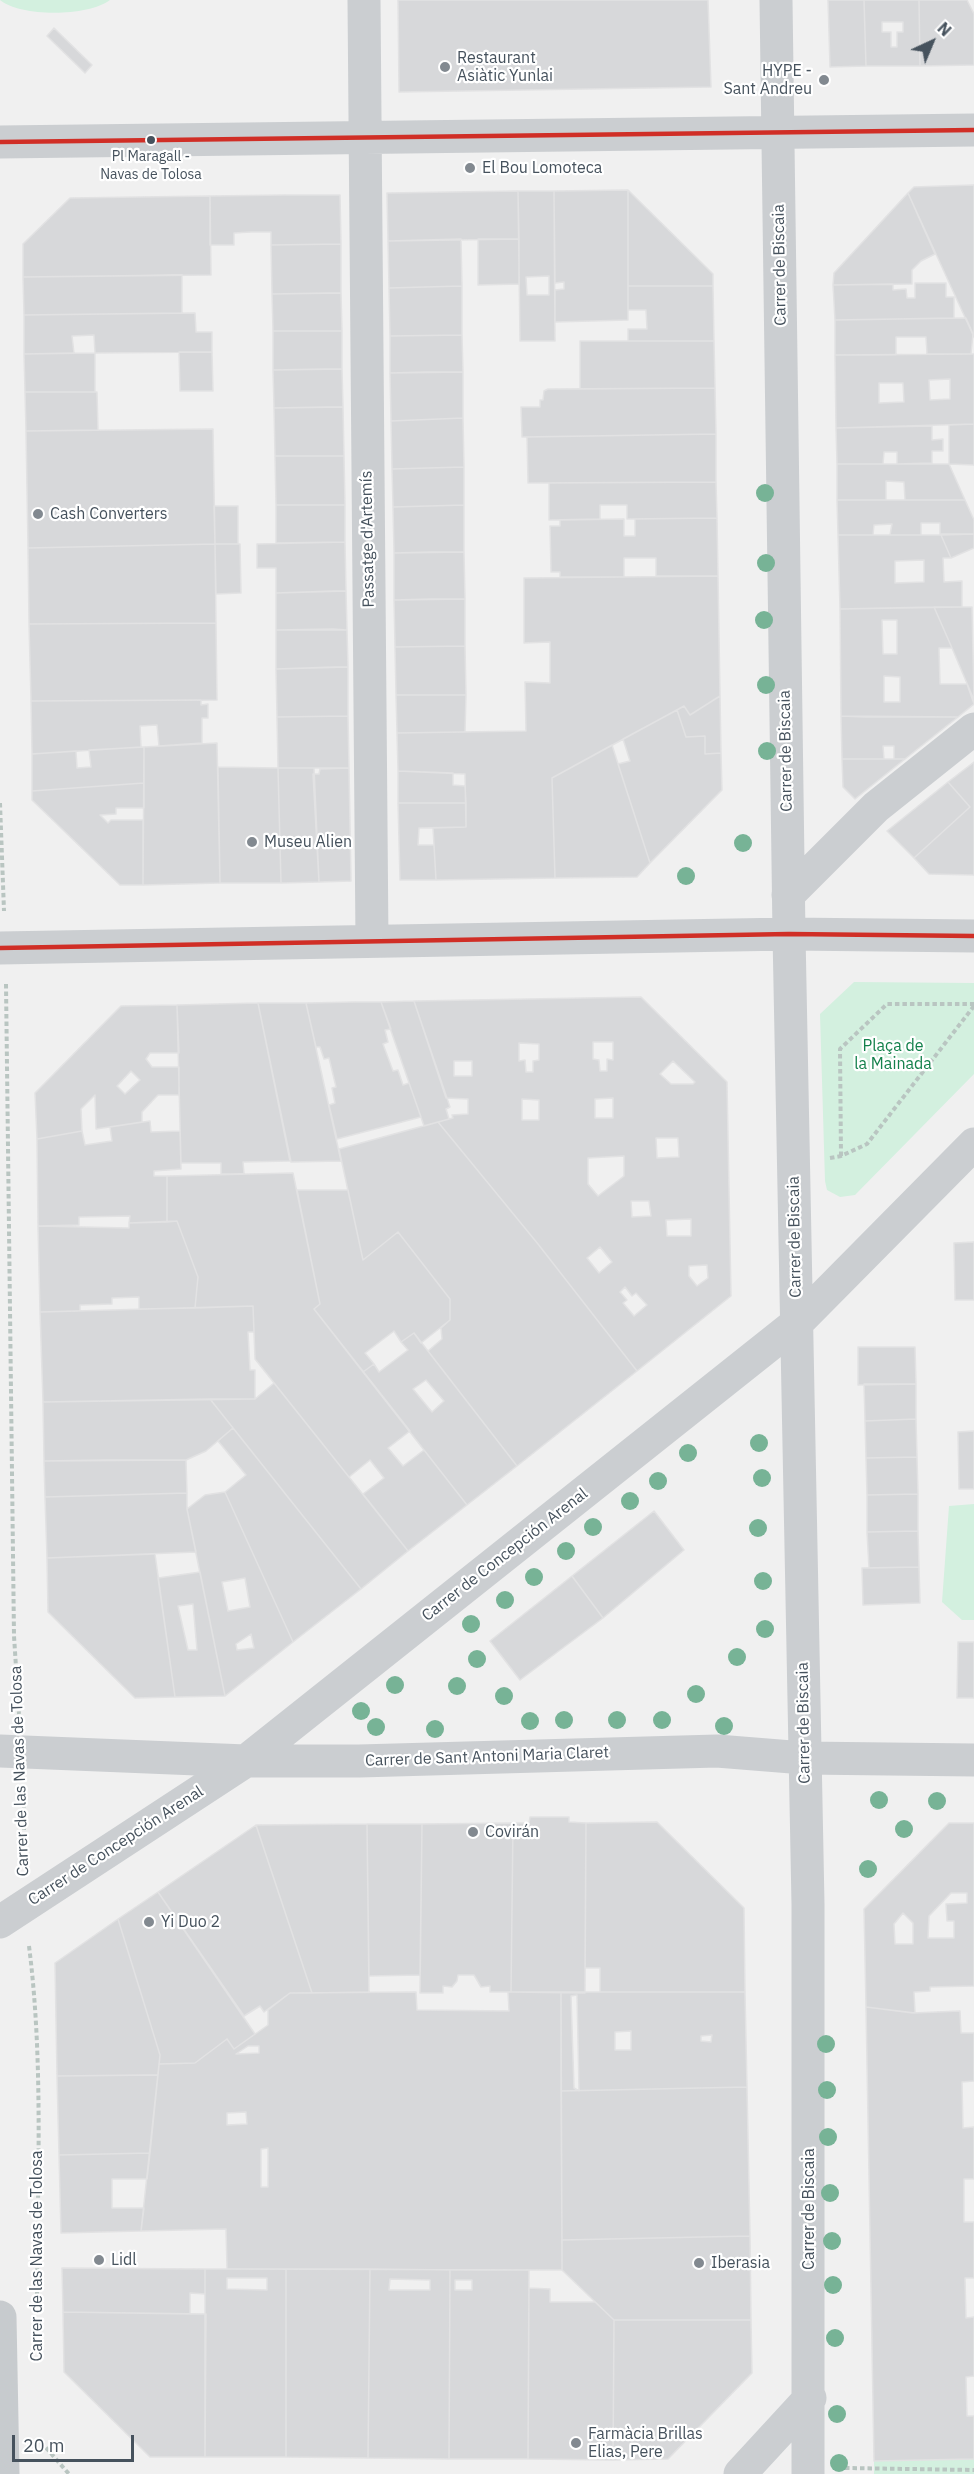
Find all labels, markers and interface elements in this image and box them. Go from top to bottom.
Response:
north arrow [902,12,962,72]
text: N [933,18,956,40]
place label: Restaurant Asiàtic Yunlai [457,48,553,86]
marker: Restaurant Asiàtic Yunlai [438,60,452,74]
place label: HYPE - Sant Andreu [723,61,812,99]
marker: HYPE - Sant Andreu [817,73,831,87]
marker: Pl Maragall - Navas de Tolosa [145,134,157,146]
place label: Pl Maragall - Navas de Tolosa [100,149,202,182]
place label: El Bou Lomoteca [482,158,602,178]
marker: El Bou Lomoteca [463,161,477,175]
street label: Carrer de Biscaia [769,204,791,326]
street label: Passatge d'Artemís [357,470,379,608]
place label: Cash Converters [50,504,167,524]
marker: Cash Converters [31,507,45,521]
street label: Carrer de Biscaia [775,690,797,812]
place label: Museu Alien [264,832,352,852]
marker: Museu Alien [245,835,259,849]
park label: Plaça de la Mainada [854,1036,932,1074]
street label: Carrer de Biscaia [784,1176,806,1298]
street label: Carrer de Concepción Arenal [418,1484,592,1626]
street label: Carrer de Biscaia [793,1662,815,1784]
street label: Carrer de las Navas de Tolosa [7,1665,33,1877]
street label: Carrer de Sant Antoni Maria Claret [365,1743,609,1771]
street label: Carrer de Concepción Arenal [25,1782,207,1910]
place label: Covirán [485,1822,539,1842]
marker: Covirán [466,1825,480,1839]
place label: Yi Duo 2 [161,1912,220,1932]
marker: Yi Duo 2 [142,1915,156,1929]
street label: Carrer de Biscaia [799,2148,819,2270]
street label: Carrer de las Navas de Tolosa [27,2150,47,2362]
place label: Lidl [111,2250,137,2270]
marker: Lidl [92,2253,106,2267]
place label: Iberasia [711,2253,770,2273]
marker: Iberasia [692,2256,706,2270]
scale bar [15,2423,136,2461]
place label: Farmàcia Brillas Elias, Pere [588,2424,703,2462]
text: 20 m [23,2434,65,2457]
marker: Farmàcia Brillas Elias, Pere [569,2436,583,2450]

